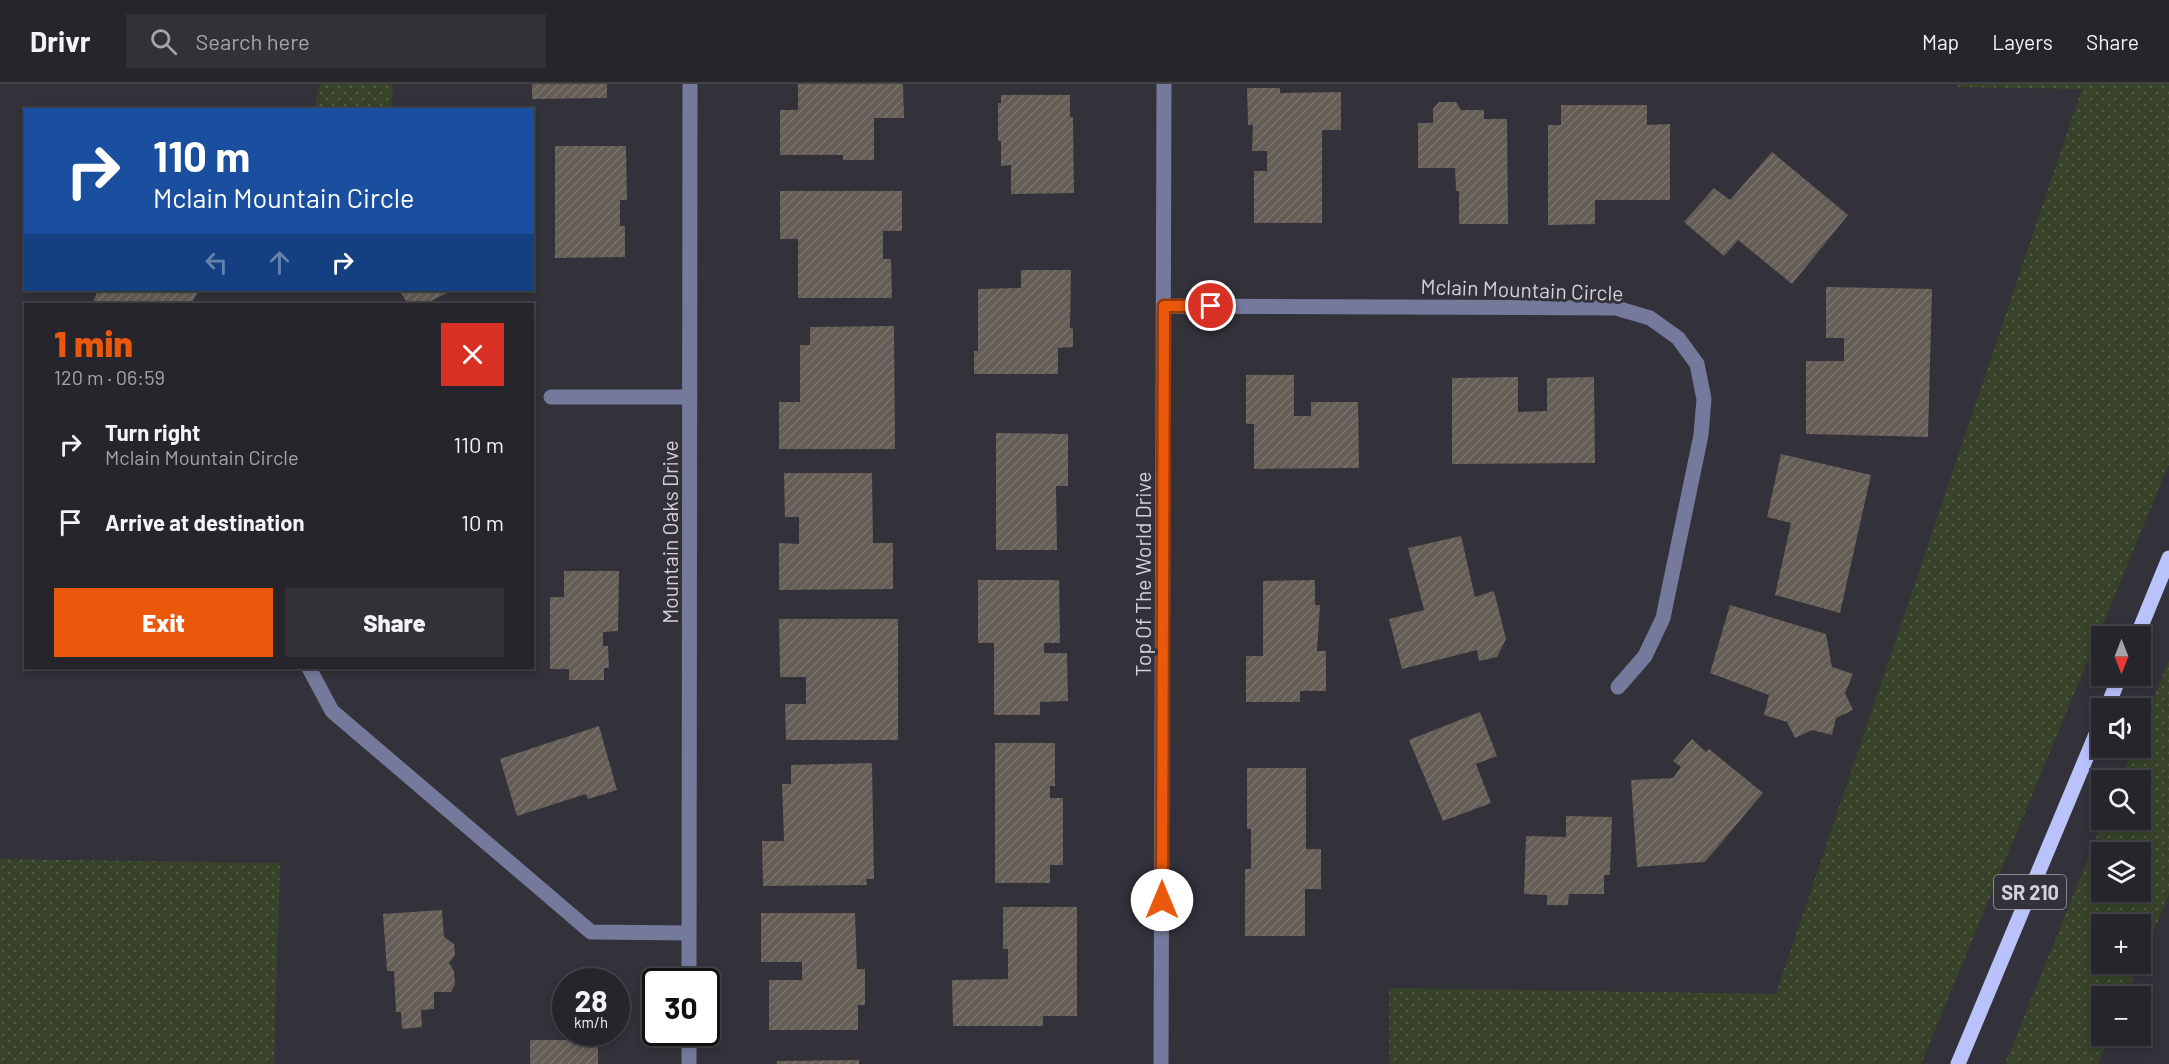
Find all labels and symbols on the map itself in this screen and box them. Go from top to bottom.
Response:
street label: Mclain Mountain Circle [1420,273,1624,305]
pin [1185,280,1236,331]
street label: Mountain Oaks Drive [657,440,682,624]
street label: Top Of The World Drive [1130,472,1155,676]
north arrow [2091,626,2151,686]
position arrow [1130,868,1194,932]
road number: SR 210 [1994,875,2066,909]
speed limit sign: 30 [642,968,720,1046]

